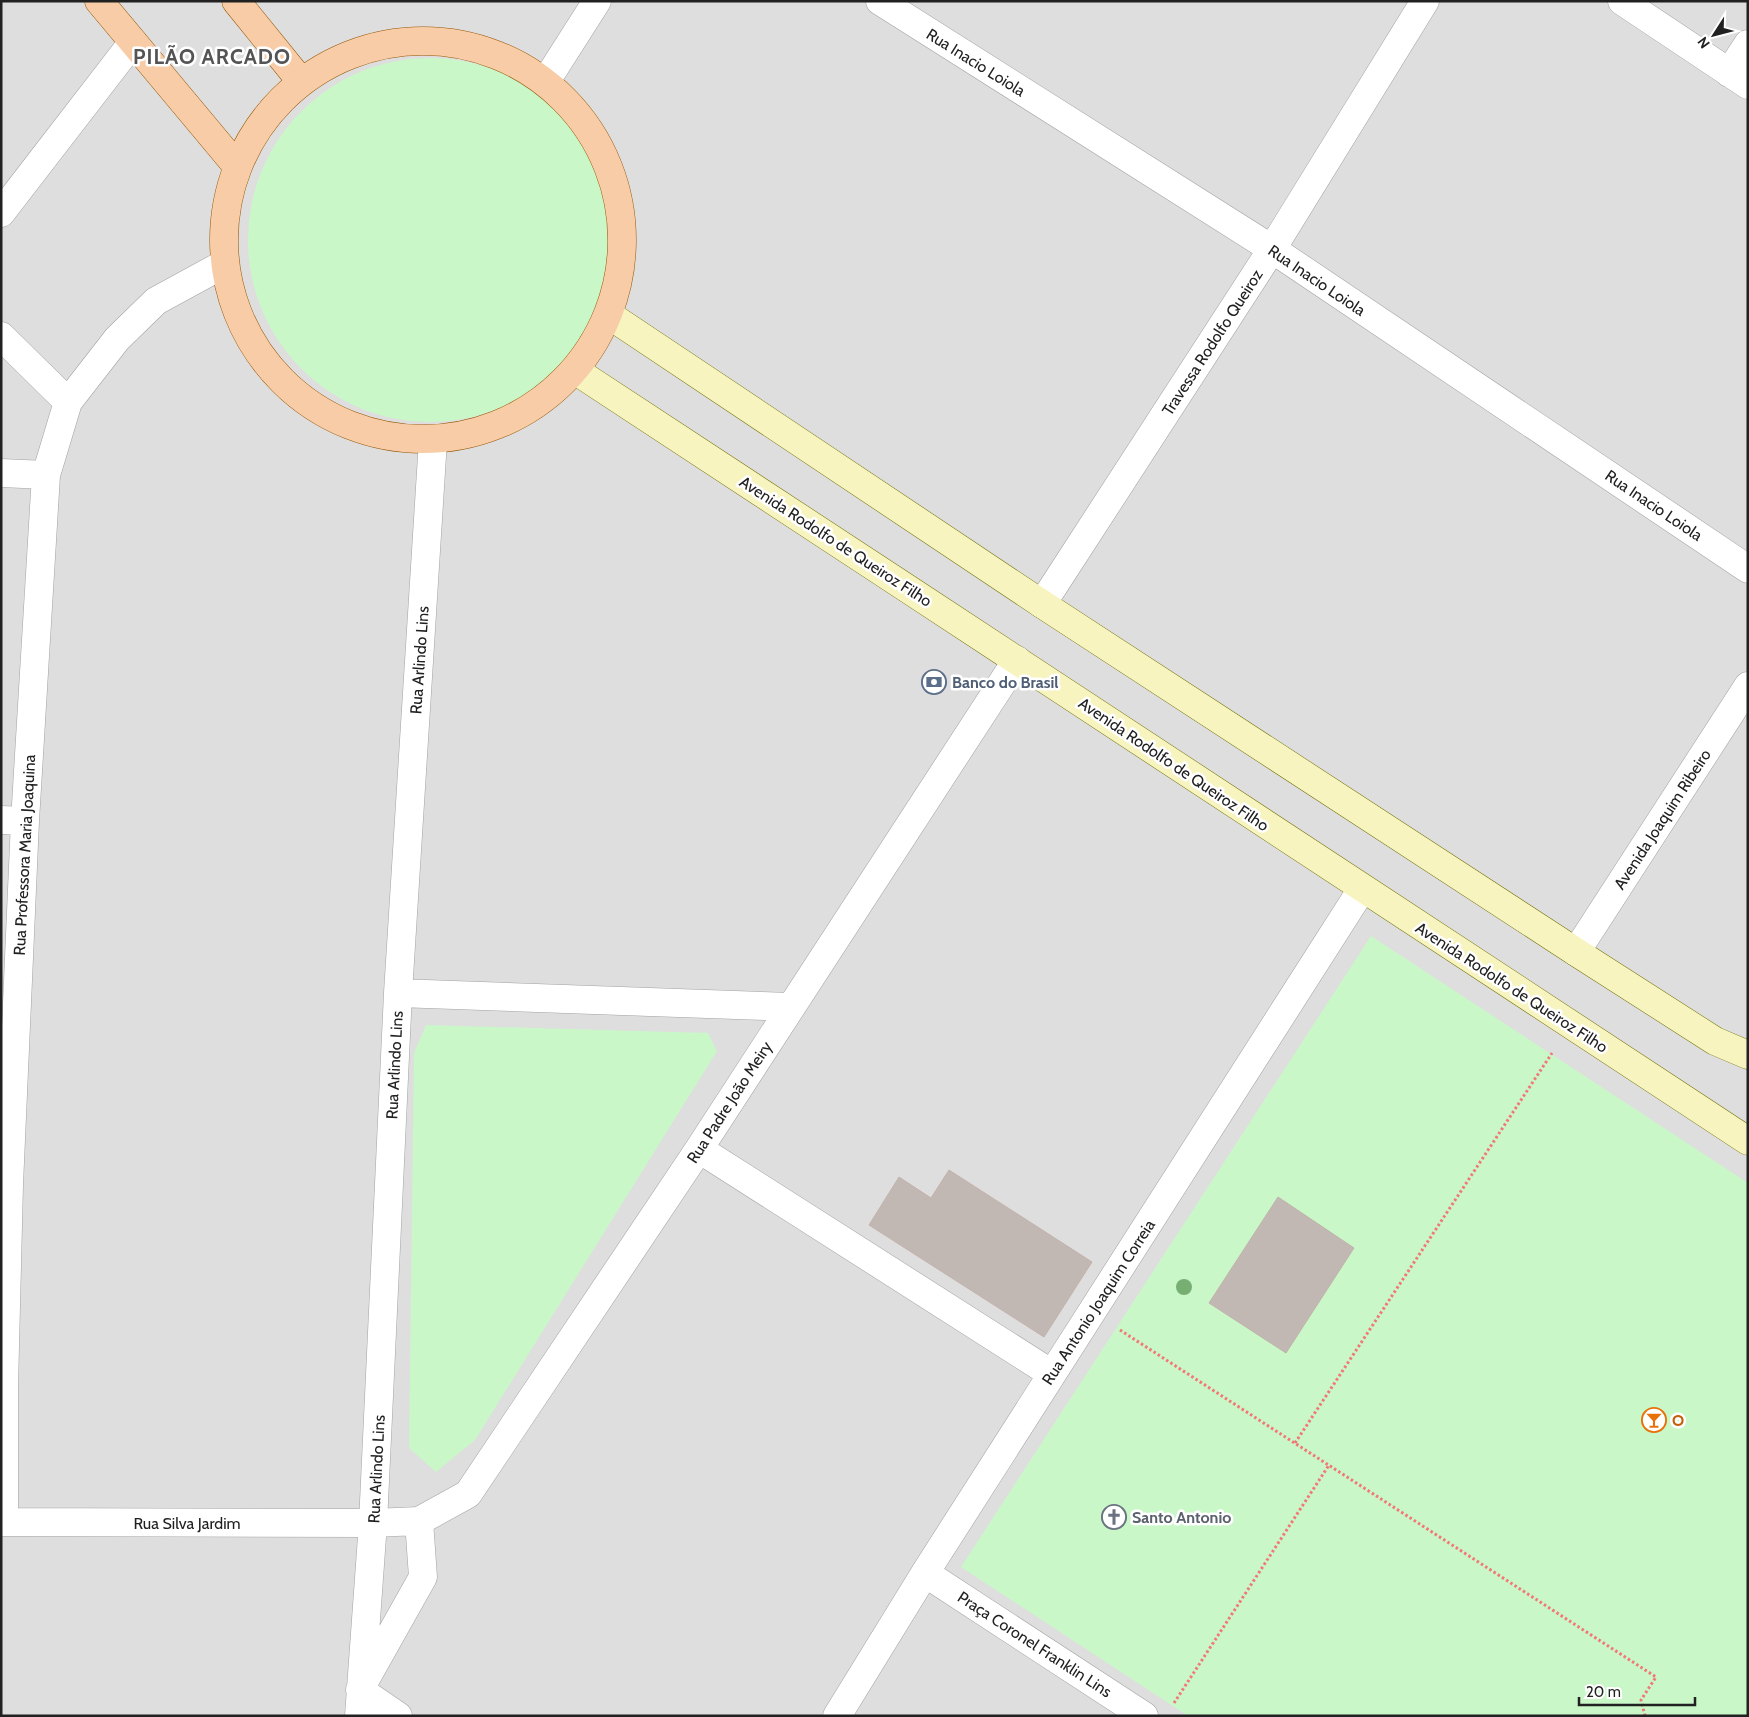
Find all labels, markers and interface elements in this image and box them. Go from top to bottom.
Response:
north arrow [1689,10,1739,60]
street label: Rua Inacio Loiola [923,24,1029,101]
text: N [1693,33,1714,52]
district label: PILÃO ARCADO [133,44,291,69]
street label: Rua Inacio Loiola [1265,241,1369,320]
street label: Travessa Rodolfo Queiroz [1158,265,1267,419]
street label: Rua Inacio Loiola [1602,466,1706,545]
street label: Avenida Rodolfo de Queiroz Filho [736,472,936,611]
street label: Rua Arlindo Lins [406,605,433,715]
bank icon: Banco do Brasil [921,669,947,695]
place label: Banco do Brasil [952,673,1059,692]
street label: Avenida Rodolfo de Queiroz Filho [1075,694,1273,835]
street label: Avenida Joaquim Ribeiro [1610,745,1715,893]
street label: Rua Professora Maria Joaquina [10,754,39,956]
street label: Avenida Rodolfo de Queiroz Filho [1412,918,1612,1057]
street label: Rua Arlindo Lins [382,1010,407,1120]
street label: Rua Padre João Meiry [683,1038,776,1167]
street label: Rua Antonio Joaquim Correia [1038,1216,1159,1388]
bar icon: O [1641,1407,1667,1433]
place label: O [1672,1411,1684,1430]
street label: Rua Arlindo Lins [364,1414,389,1524]
church icon: Santo Antonio [1101,1504,1127,1530]
place label: Santo Antonio [1132,1508,1231,1527]
street label: Rua Silva Jardim [133,1514,241,1533]
street label: Praça Coronel Franklin Lins [954,1587,1116,1702]
scale bar [1579,1674,1695,1706]
text: 20 m [1586,1683,1621,1701]

